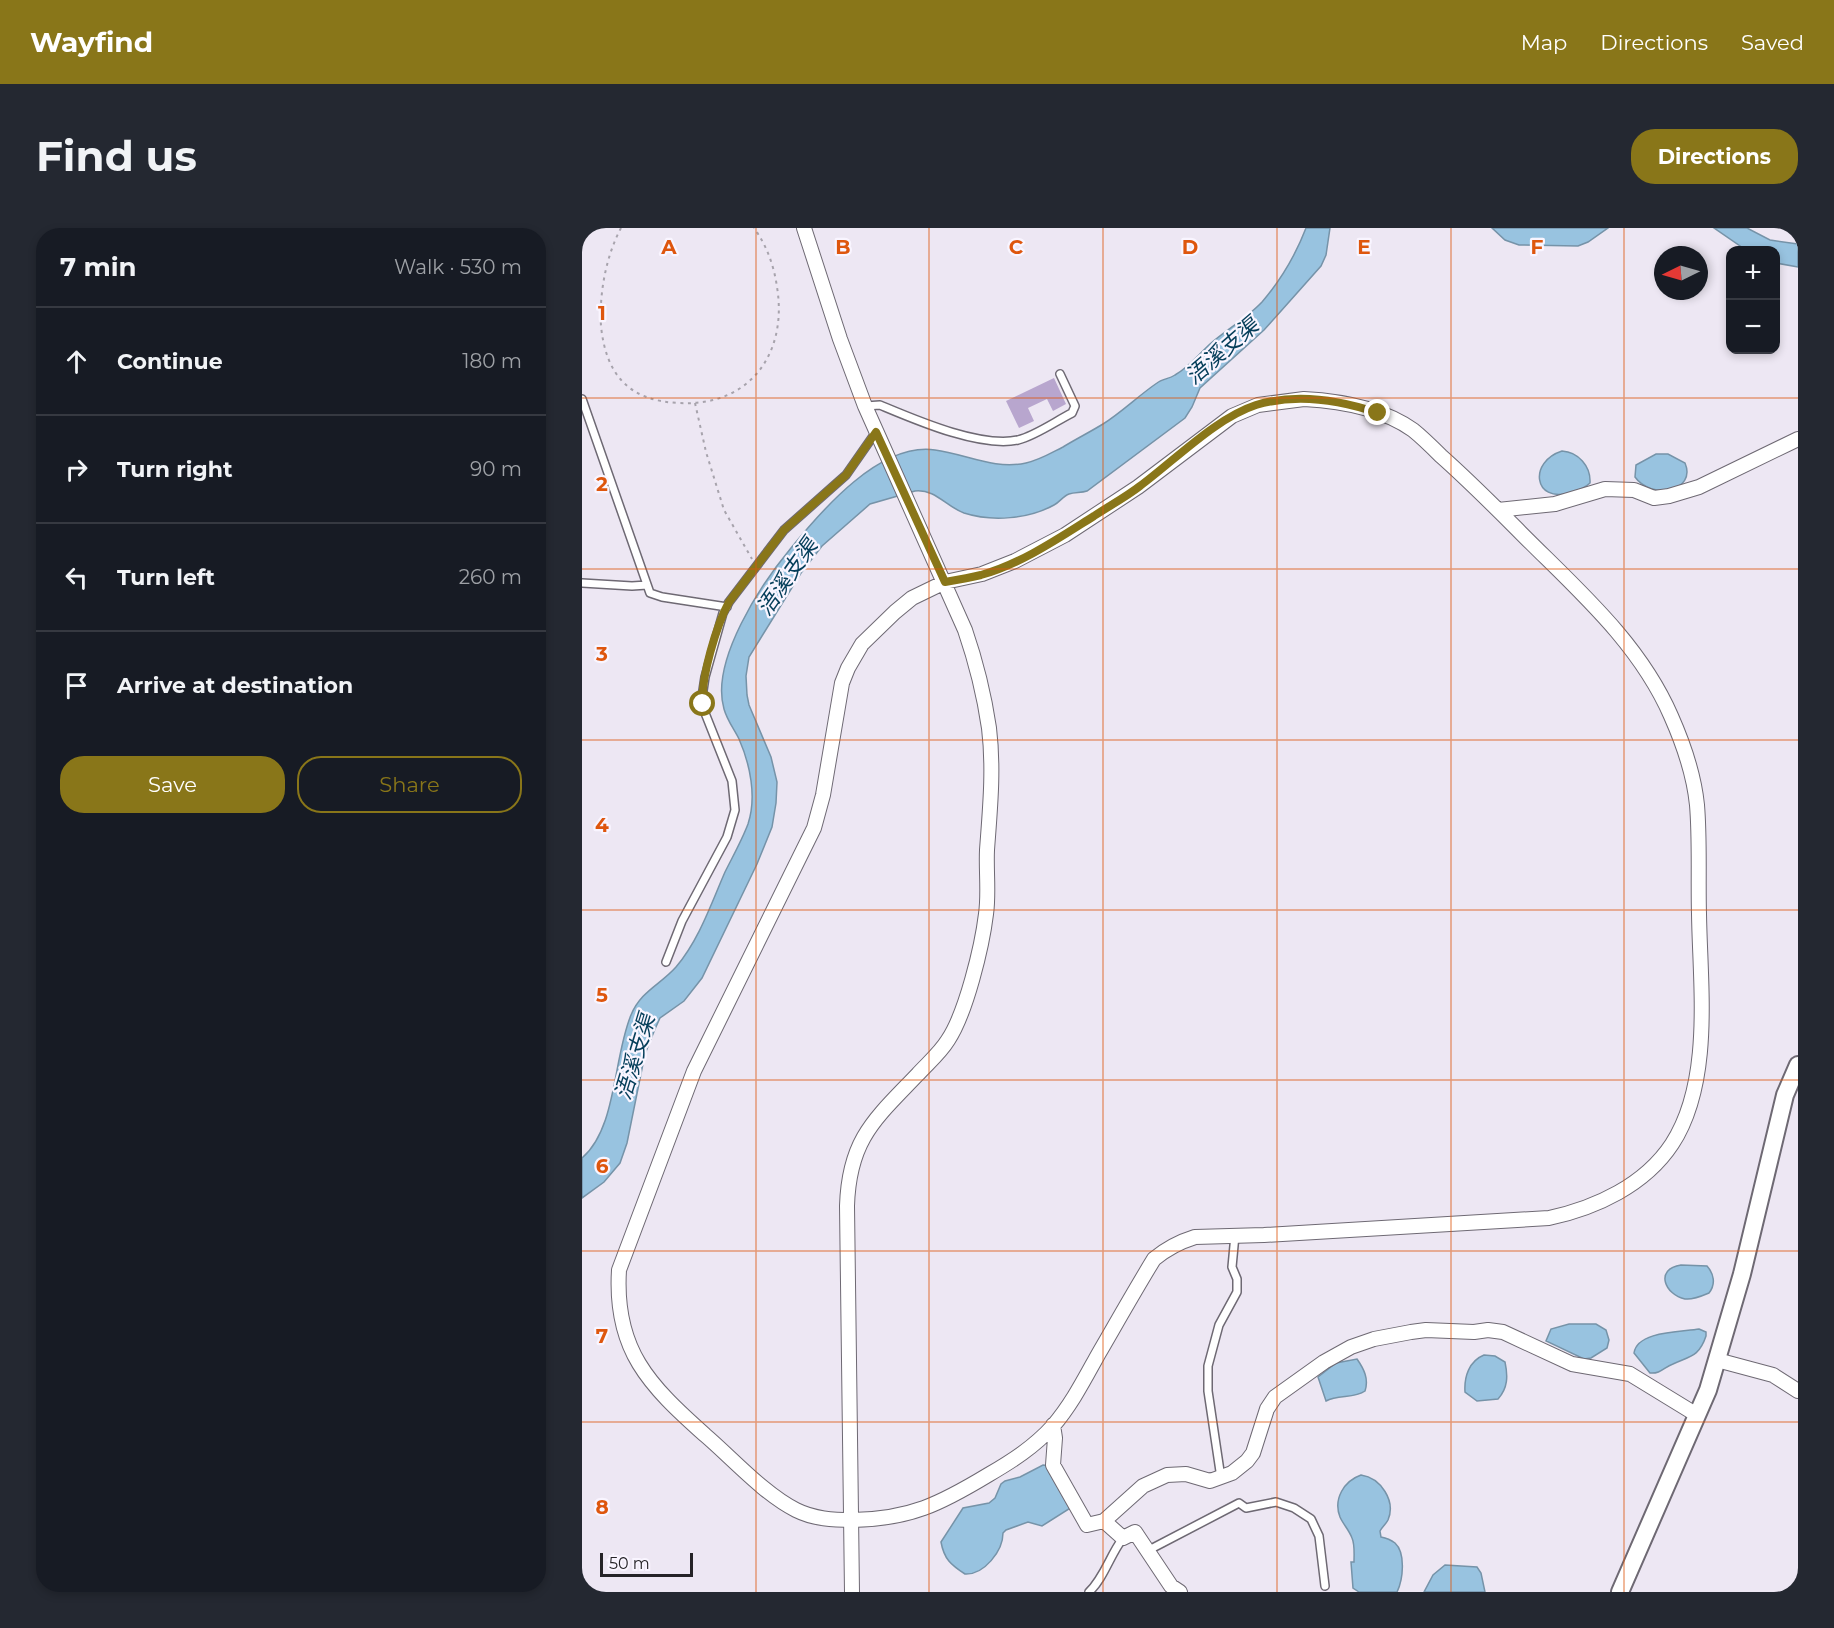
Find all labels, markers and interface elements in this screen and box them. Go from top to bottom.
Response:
text: Wayfind [30,25,153,59]
text: Map [1521,30,1567,55]
text: Directions [1600,30,1708,55]
text: Saved [1741,30,1804,55]
button: Directions [1631,129,1798,184]
text: Find us [36,130,197,182]
text: A [660,235,677,259]
text: B [835,235,851,259]
text: C [1009,235,1024,259]
text: D [1182,235,1198,259]
text: E [1357,235,1371,259]
text: F [1531,235,1544,259]
north arrow [1654,246,1708,300]
map controls [1726,246,1780,354]
button: + [1726,246,1780,300]
text: 7 min [60,251,137,283]
text: Walk · 530 m [394,255,522,279]
button: − [1726,300,1780,354]
text: 1 [598,301,606,325]
water label: 浯溪支渠 [1180,310,1266,390]
icon: ahead [60,345,93,378]
text: Continue [117,348,223,375]
text: 180 m [462,349,522,373]
route end [1364,399,1390,425]
icon: right [60,453,93,486]
text: Turn right [117,456,232,483]
text: 90 m [470,457,522,481]
text: 2 [596,472,608,496]
water label: 浯溪支渠 [751,531,825,621]
icon: left [60,561,93,594]
text: Turn left [117,564,215,591]
text: 260 m [459,565,522,589]
text: 3 [595,642,608,666]
icon: arrive [60,669,93,702]
text: Arrive at destination [117,672,353,699]
route start [689,690,715,716]
button: Save [60,756,285,813]
button: Share [297,756,522,813]
text: 4 [595,813,609,837]
text: 5 [596,983,608,1007]
water label: 浯溪支渠 [609,1008,662,1103]
text: 6 [596,1154,609,1178]
text: 7 [596,1324,608,1348]
text: 8 [595,1495,609,1519]
scale bar [600,1550,693,1578]
text: 50 m [609,1554,650,1573]

